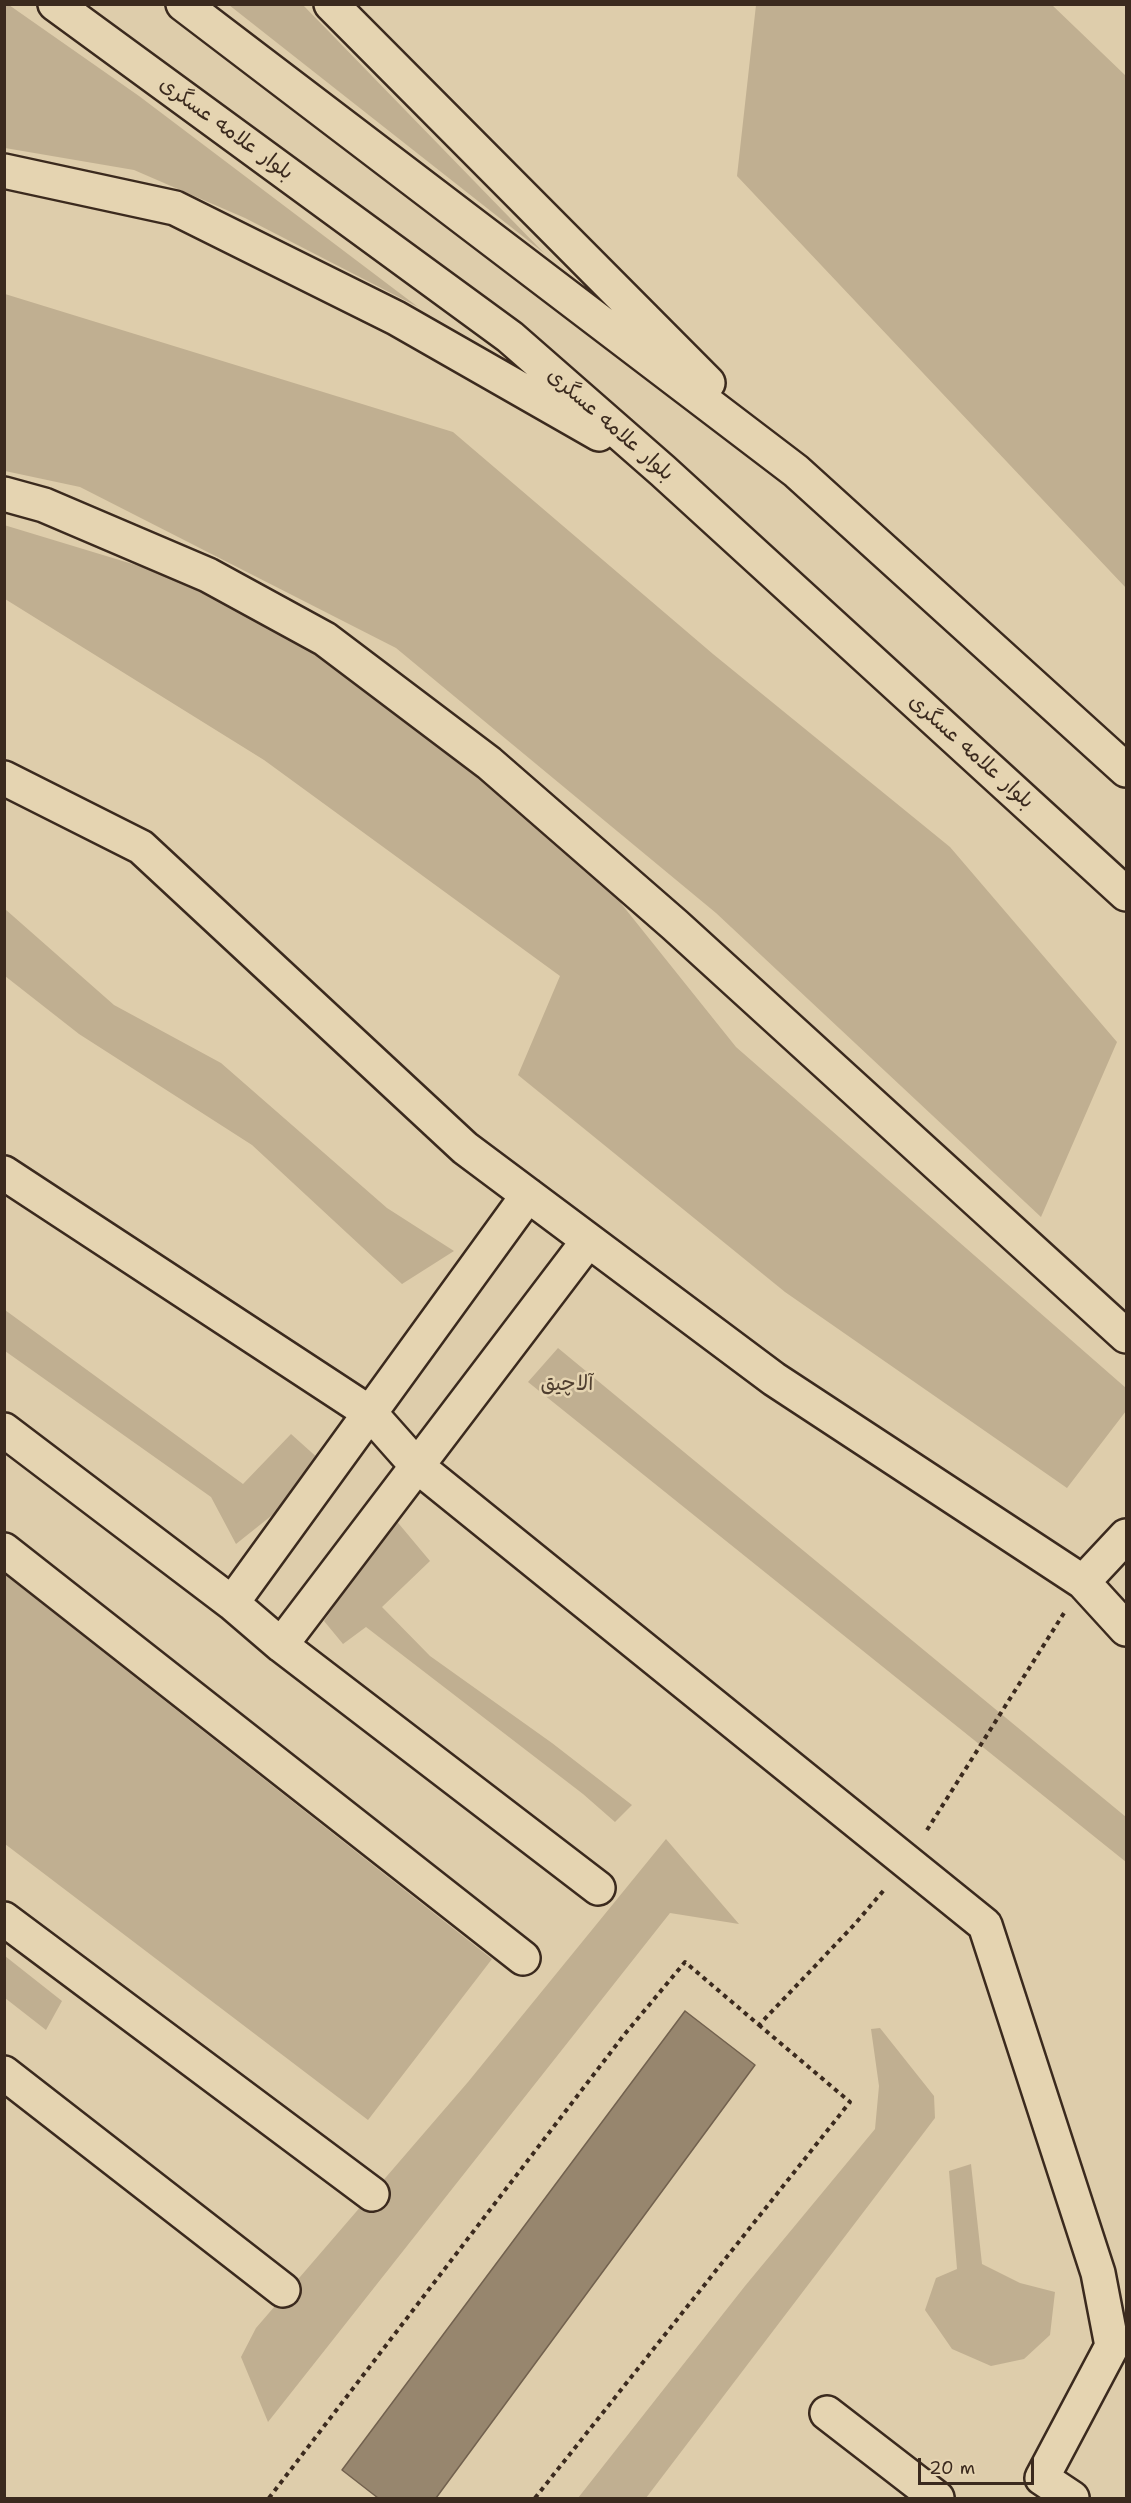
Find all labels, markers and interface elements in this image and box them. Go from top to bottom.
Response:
street label: بلوار علامه عسگری [154,72,298,186]
street label: بلوار علامه عسگری [542,363,678,487]
street label: بلوار علامه عسگری [903,689,1039,815]
park label: آلاچیق [540,1372,594,1398]
scale bar [921,2446,1036,2484]
text: 20 m [929,2456,975,2480]

